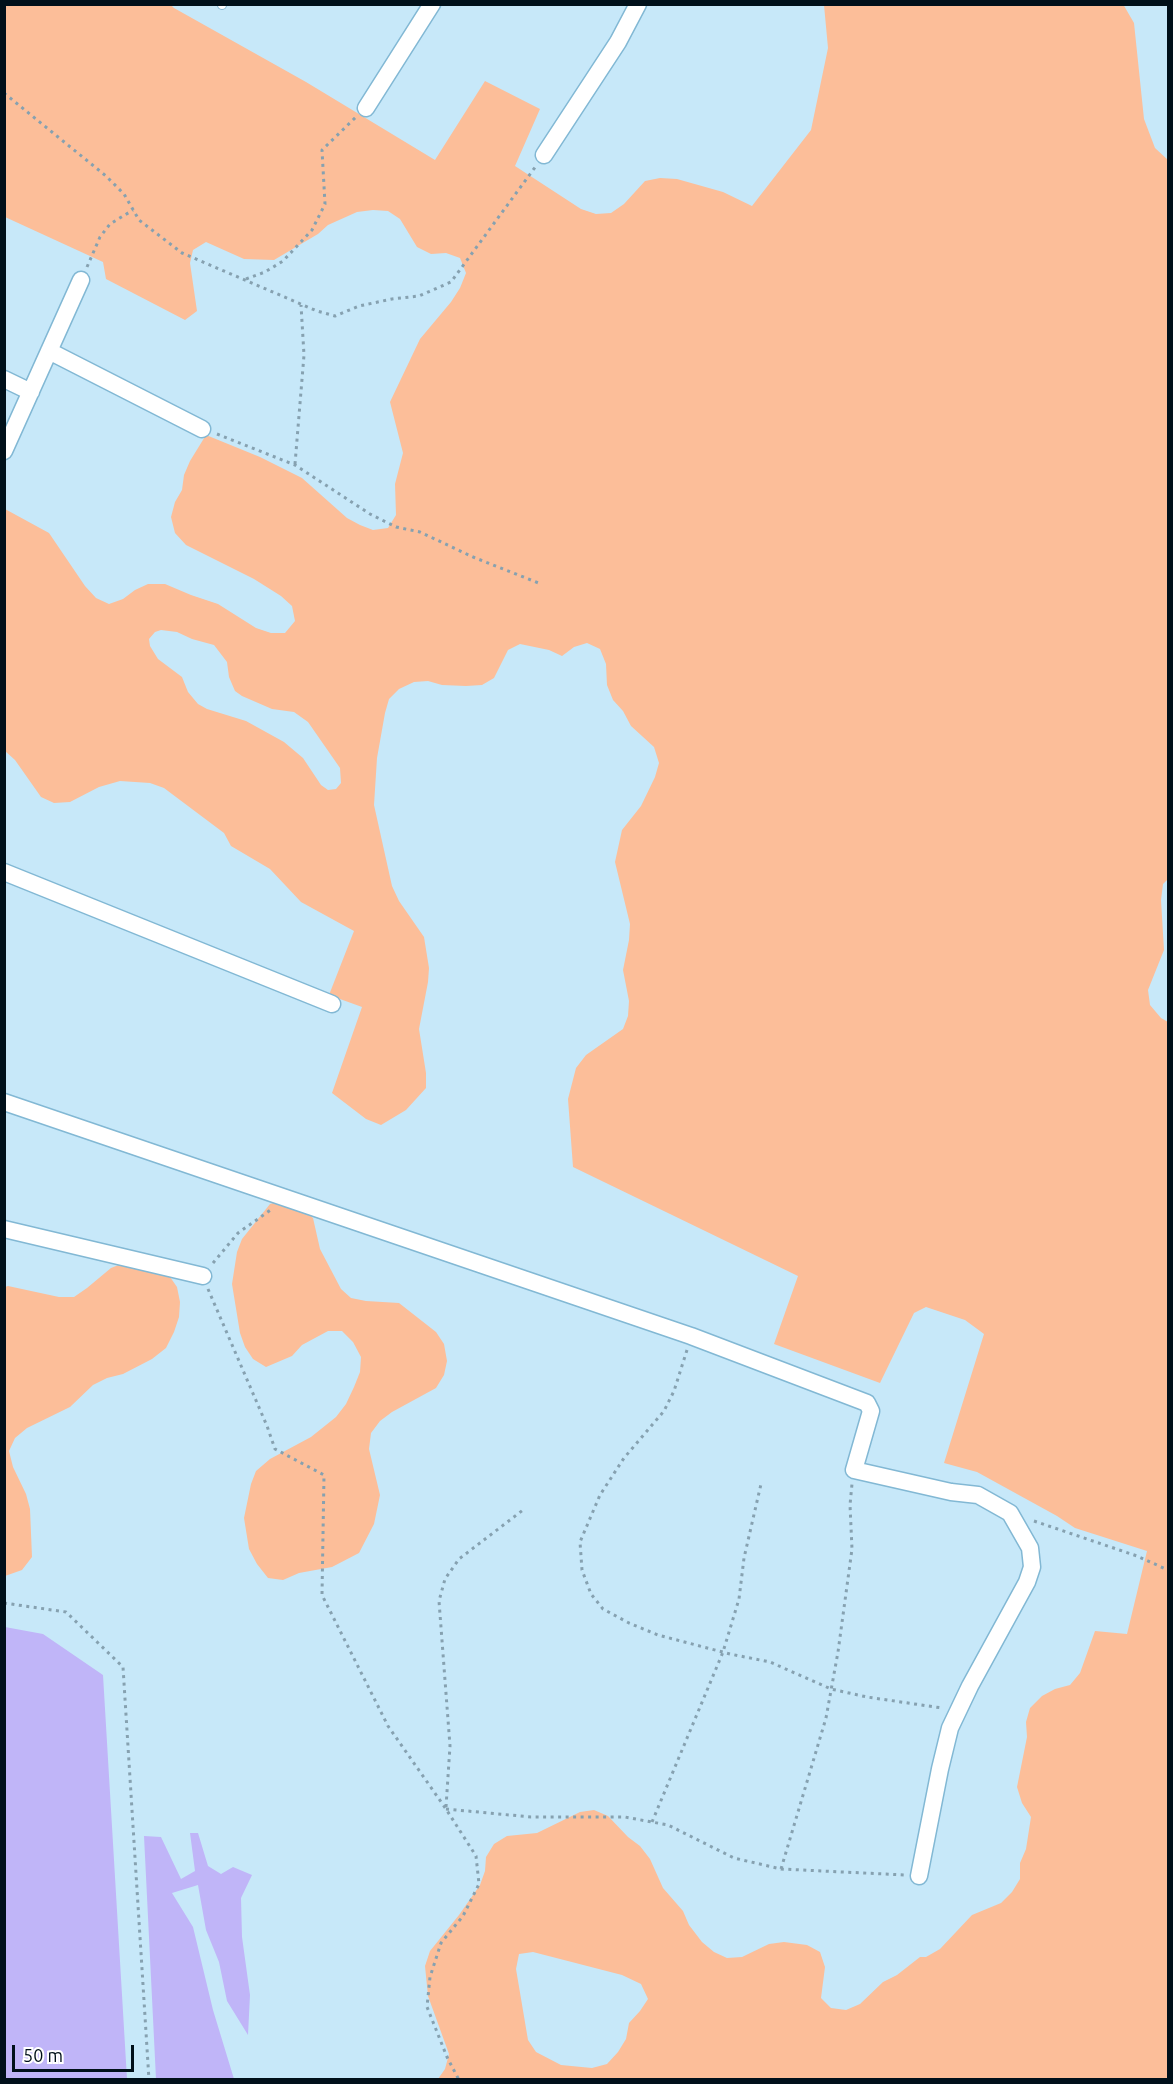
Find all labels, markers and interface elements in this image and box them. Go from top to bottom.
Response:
scale bar [15,2033,136,2071]
text: 50 m [23,2045,63,2065]

